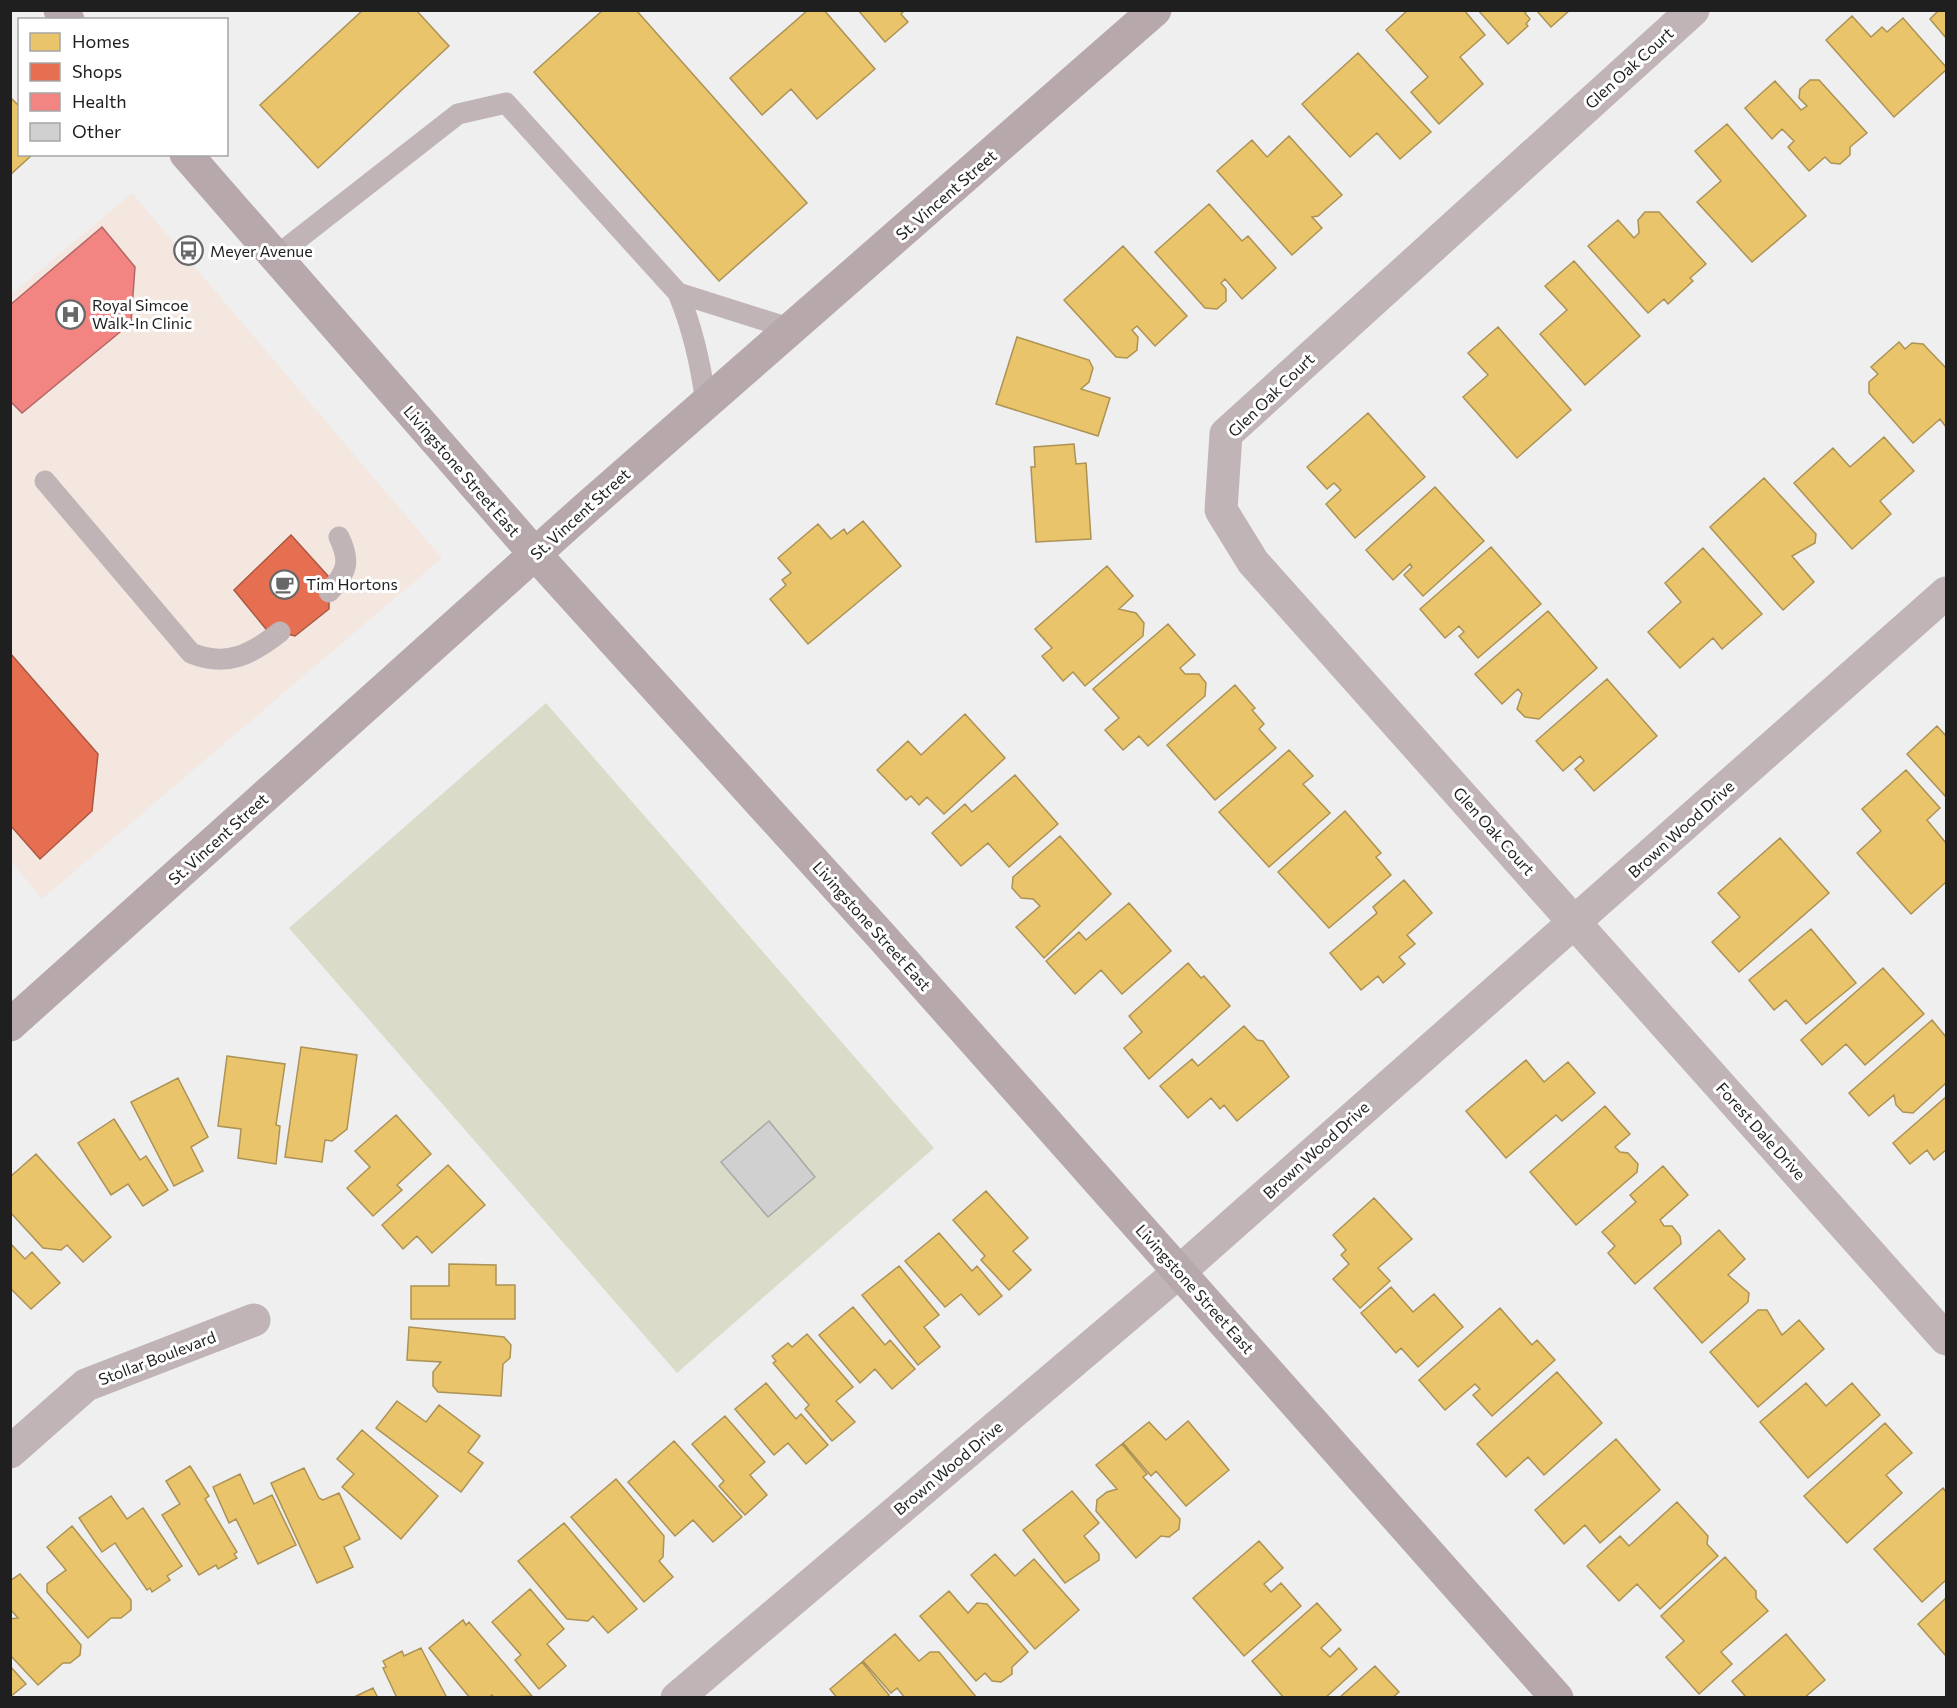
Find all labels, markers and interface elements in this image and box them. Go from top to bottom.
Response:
legend [18,18,228,156]
street label: Glen Oak Court [1581,23,1677,112]
text: Homes [72,30,130,52]
text: Shops [72,60,122,82]
text: Health [72,90,127,112]
text: Other [72,120,121,142]
street label: St. Vincent Street [891,145,1000,244]
bus stop icon: Meyer Avenue [173,235,205,267]
place label: Meyer Avenue [210,241,313,260]
place label: Royal Simcoe Walk-In Clinic [92,295,192,332]
hospital icon: Royal Simcoe Walk-In Clinic [55,298,87,330]
street label: Glen Oak Court [1224,349,1318,440]
street label: Livingstone Street East [400,401,525,540]
street label: St. Vincent Street [526,464,634,563]
cafe icon: Tim Hortons [269,568,301,600]
place label: Tim Hortons [306,574,398,593]
street label: Brown Wood Drive [1624,776,1738,881]
street label: Glen Oak Court [1450,783,1539,879]
street label: St. Vincent Street [164,789,272,888]
street label: Livingstone Street East [809,857,936,995]
street label: Forest Dale Drive [1713,1078,1810,1183]
street label: Brown Wood Drive [1259,1097,1373,1202]
street label: Livingstone Street East [1132,1220,1259,1358]
street label: Stollar Boulevard [95,1326,218,1389]
street label: Brown Wood Drive [889,1417,1006,1519]

